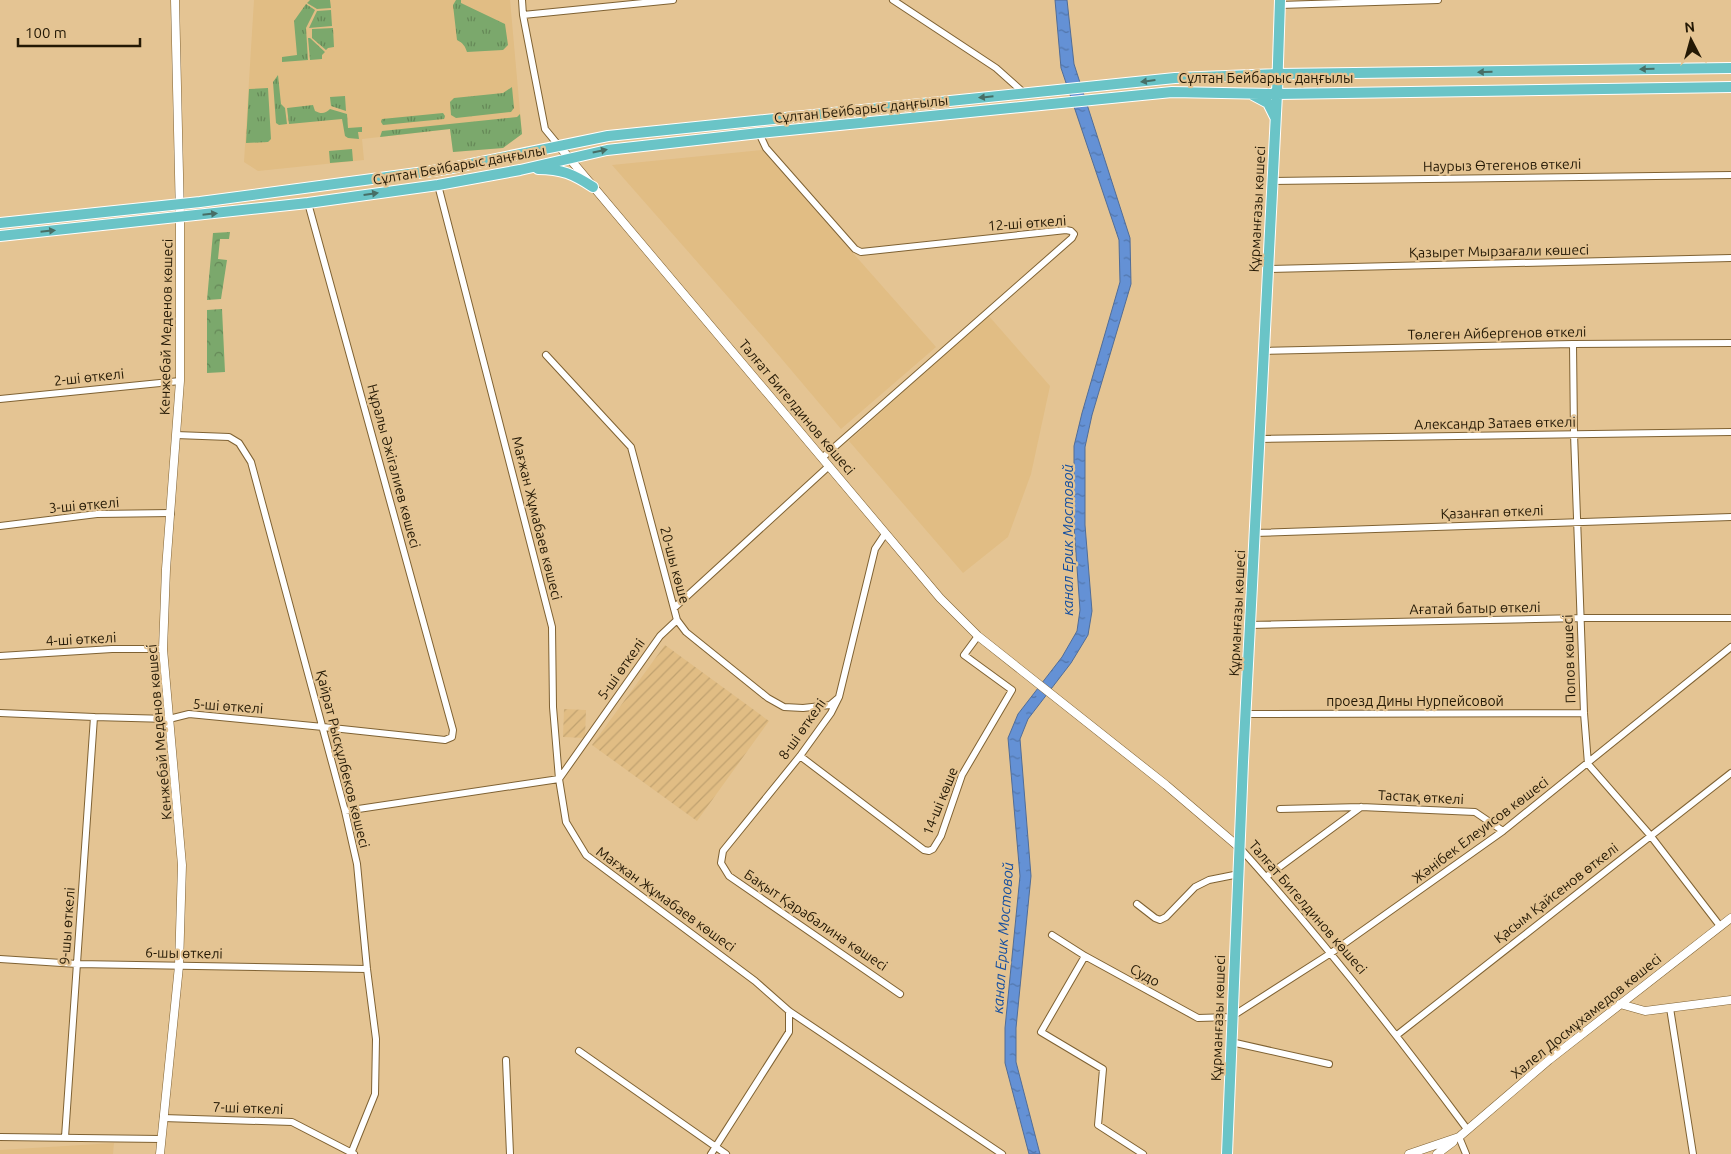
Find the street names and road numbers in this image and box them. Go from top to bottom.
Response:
street label: Сұлтан Бейбарыс даңғылы [1179,70,1353,86]
street label: Сұлтан Бейбарыс даңғылы [773,92,949,126]
street label: Сұлтан Бейбарыс даңғылы [371,142,547,188]
street label: Құрманғазы көшесі [1246,145,1268,273]
street label: Наурыз Өтегенов өткелі [1423,156,1581,174]
street label: 12-ші өткелі [987,212,1067,234]
street label: Кенжебай Меденов көшесі [156,239,176,415]
street label: Қазырет Мырзағали көшесі [1409,241,1589,261]
street label: Төлеген Айбергенов өткелі [1407,323,1587,343]
street label: Талғат Бигелдинов көшесі [736,336,858,478]
street label: 2-ші өткелі [53,365,125,389]
street label: Нұралы Әжiгалиев көшесi [364,382,424,550]
street label: Александр Затаев өткелі [1414,414,1576,432]
street label: Мағжан Жұмабаев көшесі [509,435,565,601]
street label: 3-ші өткелі [48,494,120,516]
street label: Қазанғап өткелі [1440,502,1544,522]
street label: 20-шы көше [657,525,693,605]
street label: Құрманғазы көшесі [1226,549,1248,677]
street label: Ағатай батыр өткелі [1409,599,1541,617]
street label: Попов көшесі [1559,614,1579,704]
street label: 4-ші өткелі [45,629,117,649]
street label: 5-ші өткелі [594,635,648,703]
street label: Кенжебай Меденов көшесі [143,643,175,821]
street label: Қайрат Рысқұлбеков көшесі [313,668,373,850]
street label: проезд Дины Нурпейсовой [1326,693,1504,709]
street label: 8-ші өткелі [775,695,829,763]
street label: 5-ші өткелі [192,696,264,716]
street label: 14-ші көше [919,765,961,837]
street label: Жәнібек Елеуисов көшесі [1409,774,1551,886]
street label: Тастақ өткелі [1378,787,1464,807]
street label: Талғат Бигелдинов көшесі [1246,837,1370,977]
street label: Қасым Қайсенов өткелі [1491,840,1621,946]
street label: Мағжан Жұмабаев көшесі [593,843,739,955]
street label: Бақыт Қарабалина көшесі [741,866,891,974]
street label: 9-шы өткелі [56,887,78,965]
street label: 6-шы өткелі [145,944,223,962]
street label: Халел Досмұхамедов көшесі [1508,950,1664,1082]
street label: Құрманғазы көшесі [1208,955,1228,1081]
street label: Судо [1127,960,1163,990]
street label: 7-ші өткелі [212,1099,284,1117]

